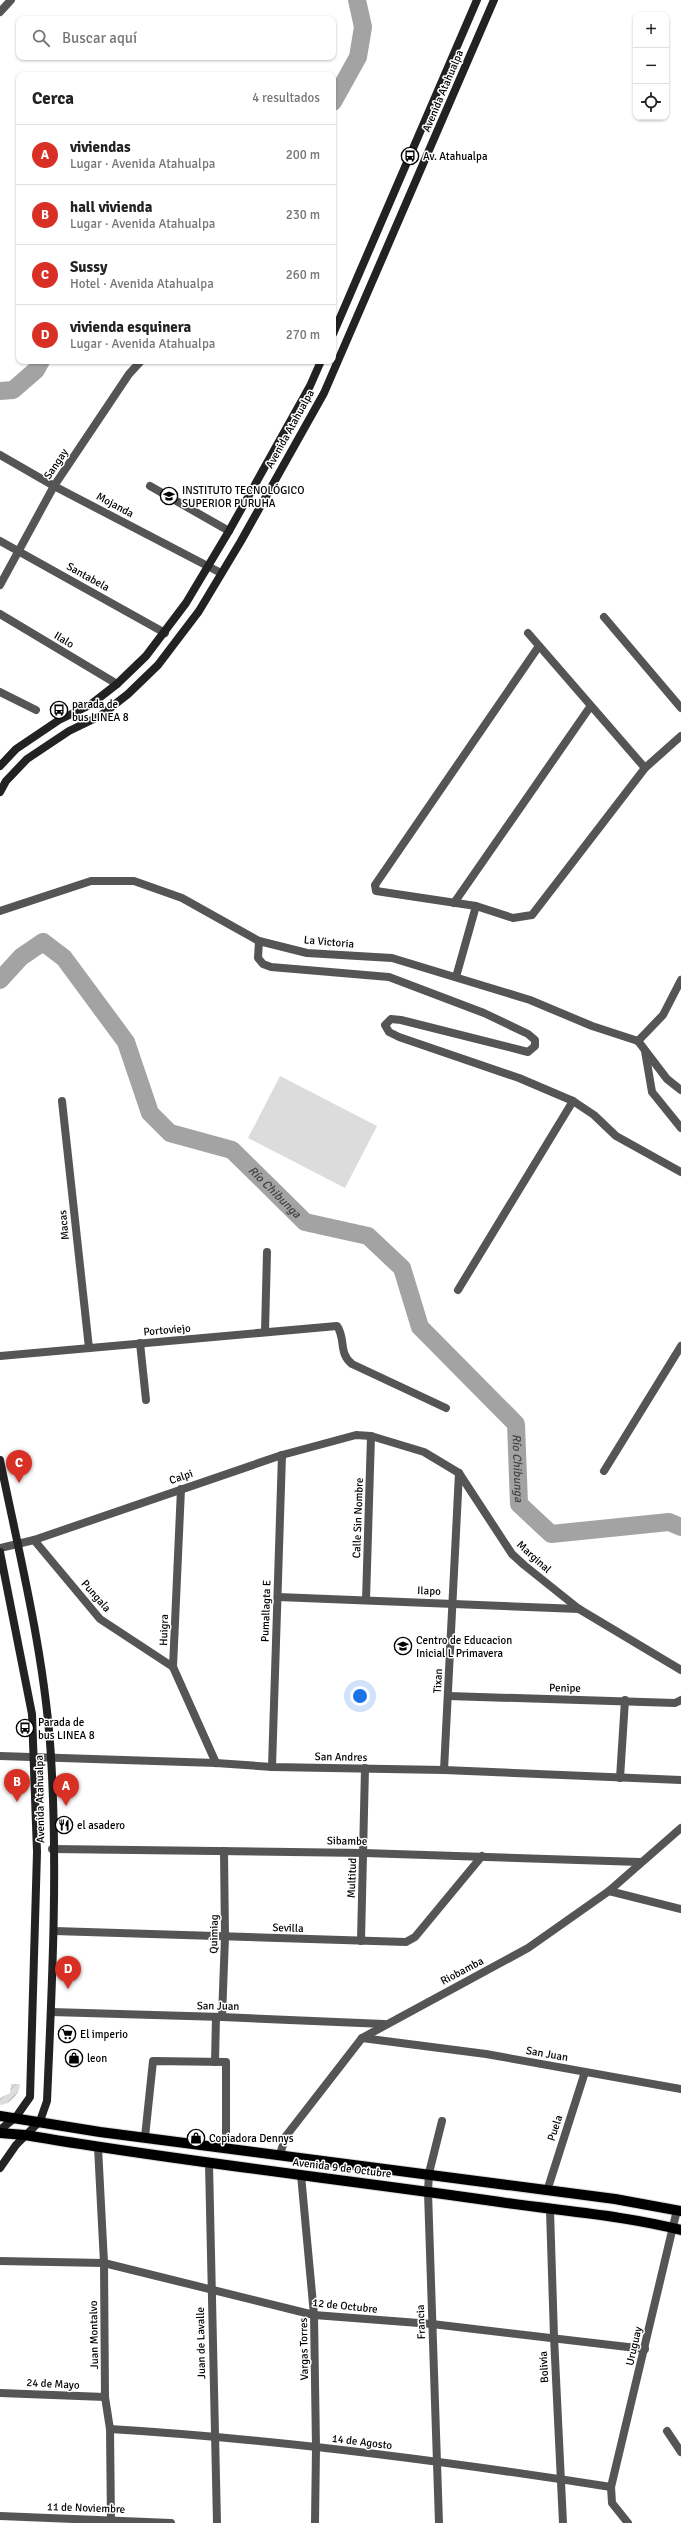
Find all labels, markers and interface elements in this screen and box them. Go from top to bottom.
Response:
map controls [633,12,669,120]
button: + [633,12,669,48]
search box [16,16,336,60]
icon: search [30,27,52,49]
text: Buscar aquí [62,29,137,47]
street label: Avenida Atahualpa [420,48,466,134]
button: − [633,48,669,84]
button: locate [633,84,669,120]
text: Cerca [32,88,74,109]
text: 4 resultados [252,90,320,106]
text: viviendas [70,138,131,156]
bus stop icon: Av. Atahualpa [400,146,420,166]
text: A [41,147,49,163]
text: 200 m [286,147,320,163]
place label: Av. Atahualpa [423,150,488,163]
text: Lugar · Avenida Atahualpa [70,156,215,172]
text: hall vivienda [70,198,152,216]
text: B [41,207,49,223]
text: 230 m [286,207,320,223]
text: Lugar · Avenida Atahualpa [70,216,215,232]
text: Sussy [70,258,107,276]
text: C [41,267,49,283]
text: 260 m [286,267,320,283]
text: Hotel · Avenida Atahualpa [70,276,214,292]
text: vivienda esquinera [70,318,191,336]
text: D [41,327,49,343]
text: 270 m [286,327,320,343]
text: Lugar · Avenida Atahualpa [70,336,215,352]
street label: Avenida Atahualpa [263,387,317,471]
street label: Sangay [41,446,71,482]
place label: INSTITUTO TECNOLÓGICO SUPERIOR PURUHA [182,483,304,510]
school or university icon: INSTITUTO TECNOLÓGICO SUPERIOR PURUHA [159,486,179,506]
street label: Mojanda [94,490,136,520]
street label: Santabela [64,560,112,594]
street label: Ilalo [52,629,77,651]
place label: parada de bus LINEA 8 [72,698,129,724]
bus stop icon: parada de bus LINEA 8 [49,700,69,720]
street label: La Victoria [303,933,355,951]
water label: Río Chibunga [245,1163,305,1222]
street label: Macas [56,1209,72,1241]
street label: Portoviejo [143,1321,191,1339]
water label: Río Chibunga [509,1434,526,1503]
pin: C [6,1450,32,1483]
street label: Calpi [167,1467,195,1487]
street label: Calle Sin Nombre [350,1477,366,1559]
street label: Marginal [514,1538,554,1576]
street label: Pungala [79,1577,114,1615]
street label: Pumallagta E [258,1580,274,1642]
street label: Ilapo [417,1584,441,1598]
street label: Huigra [157,1613,171,1646]
place label: Centro de Educacion Inicial L Primavera [416,1634,512,1660]
school or university icon: Centro de Educacion Inicial L Primavera [393,1636,413,1656]
street label: Tixan [431,1668,445,1694]
street label: Penipe [549,1681,581,1695]
your location [350,1686,370,1706]
place label: Parada de bus LINEA 8 [38,1716,95,1742]
bus stop icon: Parada de bus LINEA 8 [15,1718,35,1738]
street label: San Andres [314,1750,368,1764]
street label: Avenida Atahualpa [33,1755,47,1843]
pin: B [4,1769,30,1802]
pin: A [53,1773,79,1806]
restaurant icon: el asadero [54,1815,74,1835]
place label: el asadero [77,1819,125,1832]
street label: Sibambe [327,1834,367,1848]
street label: Multitud [345,1857,359,1898]
street label: Quimiag [207,1914,221,1954]
street label: Sevilla [272,1921,304,1935]
street label: Riobamba [438,1954,486,1988]
pin: D [55,1956,81,1989]
street label: San Juan [197,1999,239,2013]
supermarket icon: El imperio [57,2024,77,2044]
place label: El imperio [80,2028,128,2041]
street label: San Juan [525,2044,569,2064]
shop icon: leon [64,2048,84,2068]
place label: leon [87,2052,107,2065]
street label: Puela [545,2113,565,2143]
shop icon: Copiadora Dennys [186,2128,206,2148]
place label: Copiadora Dennys [209,2132,294,2145]
street label: Avenida 9 de Octubre [292,2155,392,2181]
street label: 12 de Octubre [312,2296,378,2316]
street label: Juan Montalvo [87,2300,101,2369]
street label: Francia [414,2304,428,2340]
street label: Juan de Lavalle [194,2307,208,2379]
street label: Vargas Torres [297,2317,311,2380]
street label: Uruguay [623,2324,645,2367]
street label: Bolivia [537,2350,551,2383]
street label: 24 de Mayo [26,2376,80,2392]
street label: 14 de Agosto [331,2432,393,2452]
street label: 11 de Noviembre [47,2500,125,2516]

